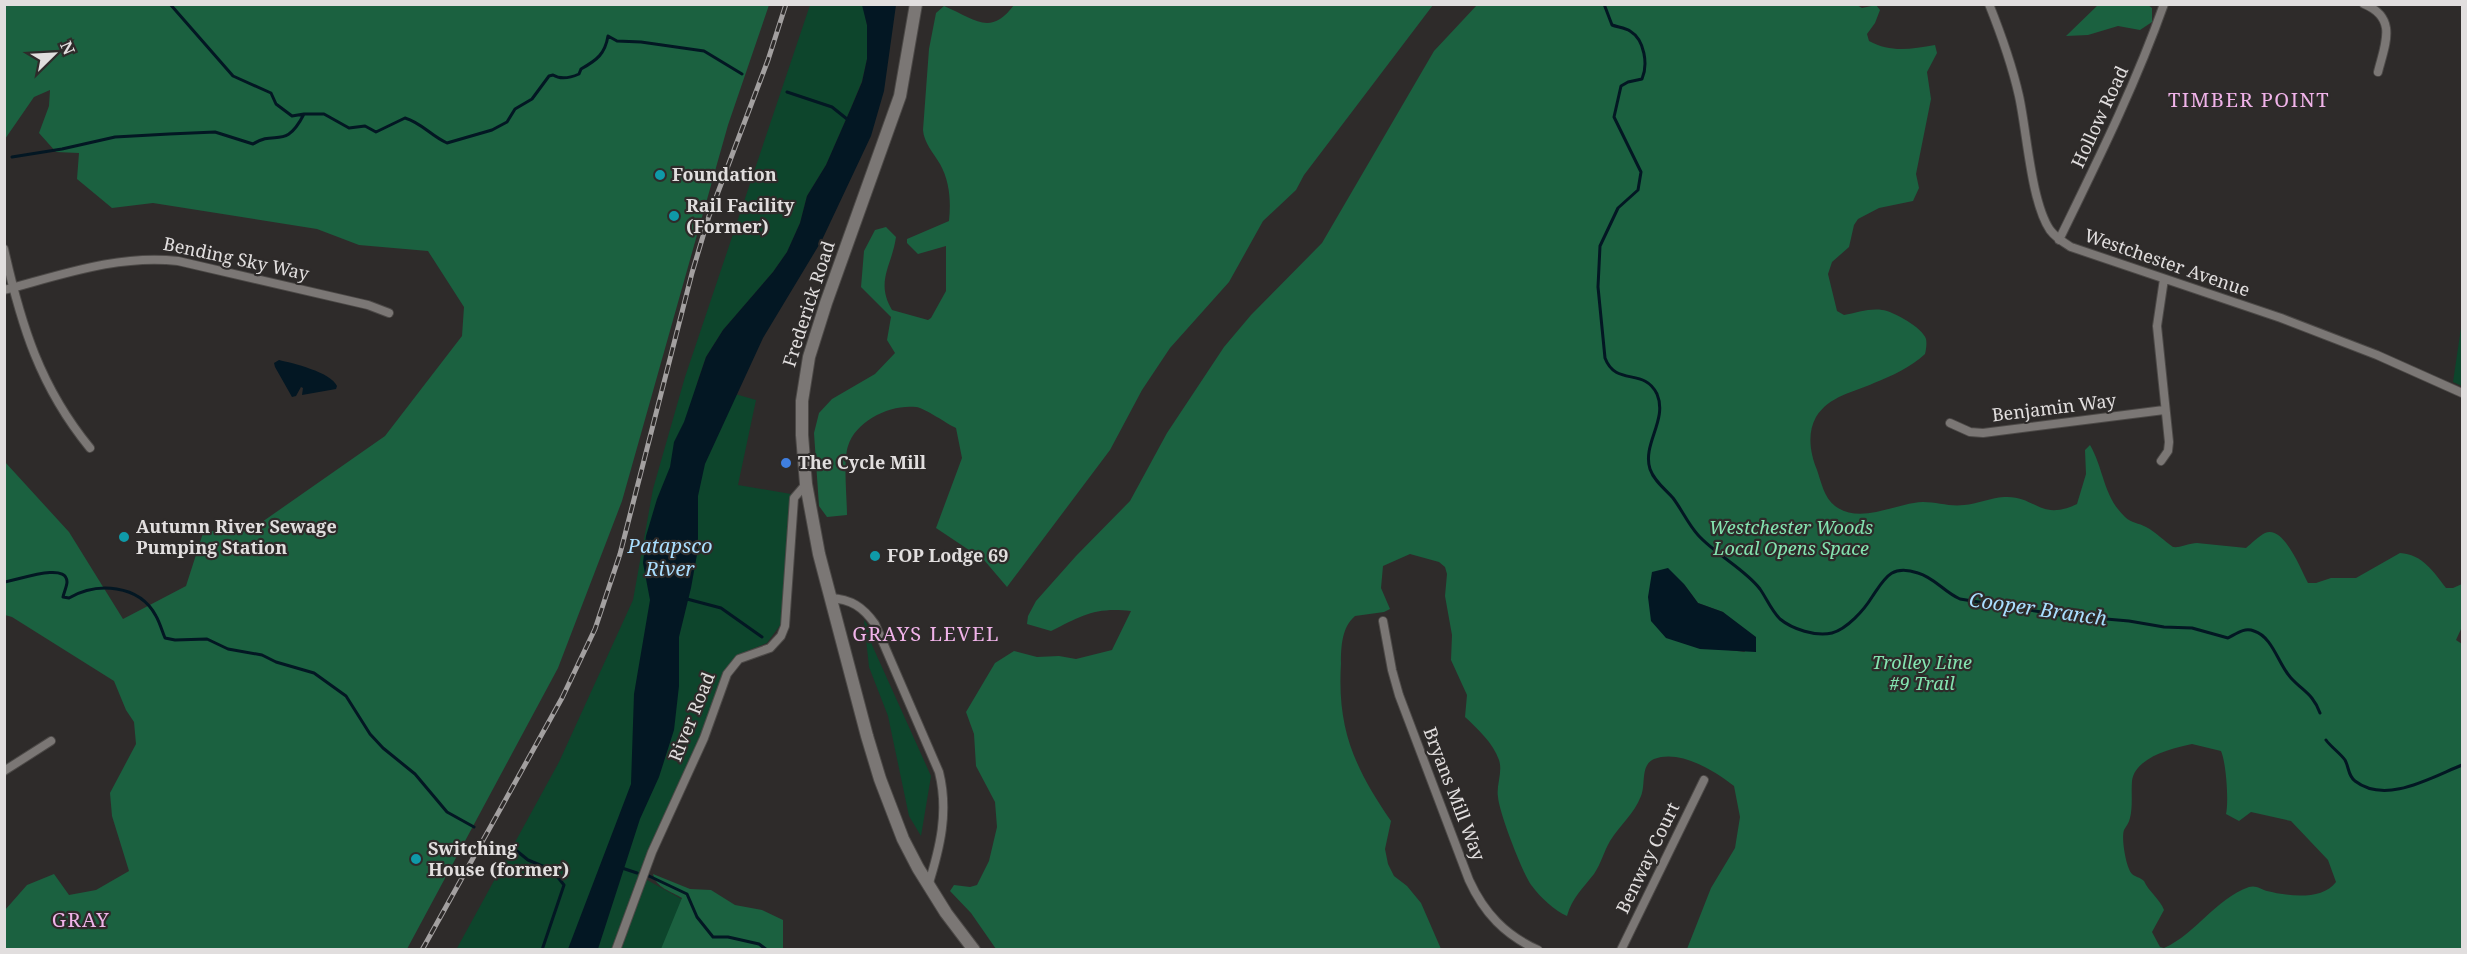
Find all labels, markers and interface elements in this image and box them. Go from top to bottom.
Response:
north arrow [24,24,84,84]
text: N [55,38,80,58]
street label: Hollow Road [2065,62,2133,171]
district label: TIMBER POINT [2168,86,2330,113]
place label: Foundation [672,162,777,186]
marker: Foundation [653,168,667,182]
place label: Rail Facility (Former) [686,193,795,238]
marker: Rail Facility (Former) [667,209,681,223]
street label: Westchester Avenue [2081,222,2253,302]
street label: Bending Sky Way [161,231,312,285]
street label: Frederick Road [776,238,840,370]
street label: Benjamin Way [1990,387,2118,427]
place label: The Cycle Mill [798,450,927,474]
marker: The Cycle Mill [779,456,793,470]
place label: Autumn River Sewage Pumping Station [136,514,337,559]
park label: Westchester Woods Local Opens Space [1709,515,1873,560]
marker: Autumn River Sewage Pumping Station [117,530,131,544]
water label: Patapsco River [627,532,712,582]
place label: FOP Lodge 69 [887,543,1008,567]
marker: FOP Lodge 69 [868,549,882,563]
water label: Cooper Branch [1967,585,2109,632]
district label: GRAYS LEVEL [852,620,1000,647]
park label: Trolley Line #9 Trail [1872,650,1972,695]
street label: River Road [662,668,720,765]
street label: Bryans Mill Way [1418,724,1492,865]
street label: Benway Court [1610,798,1684,917]
place label: Switching House (former) [428,836,569,881]
marker: Switching House (former) [409,852,423,866]
district label: GRAY [52,906,110,933]

